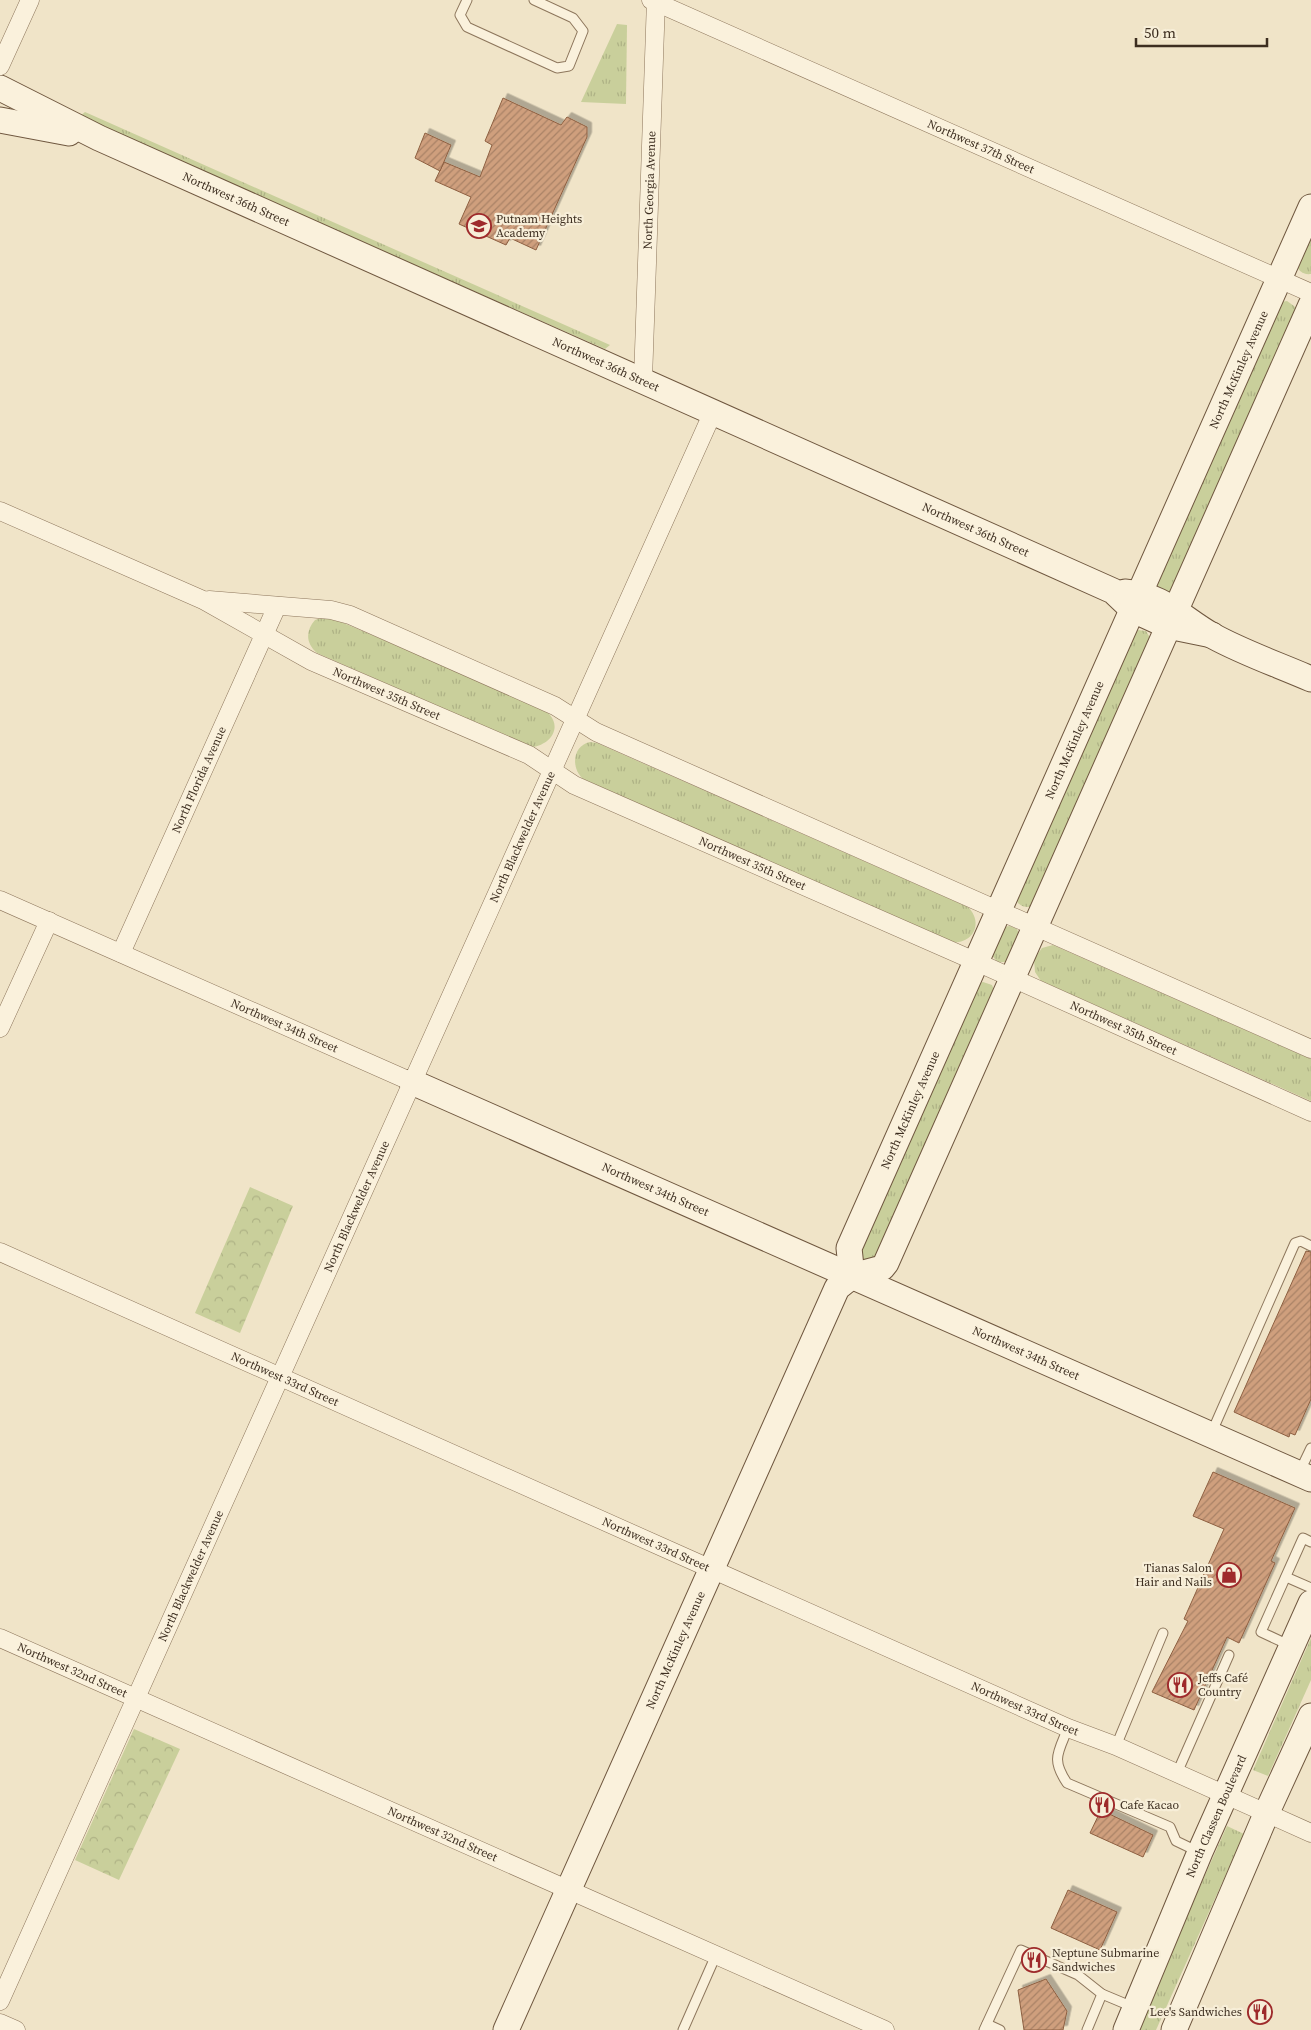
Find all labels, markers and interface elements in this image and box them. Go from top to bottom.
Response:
scale bar [1136,15,1267,47]
text: 50 m [1144,22,1176,43]
street label: Northwest 37th Street [925,116,1037,177]
street label: North Georgia Avenue [639,131,660,250]
street label: Northwest 36th Street [180,168,292,230]
place label: Putnam Heights Academy [496,211,582,241]
school or university icon: Putnam Heights Academy [466,213,492,239]
street label: North McKinley Avenue [1206,308,1272,431]
street label: Northwest 36th Street [550,334,662,395]
street label: Northwest 36th Street [920,499,1032,560]
street label: Northwest 35th Street [330,663,443,724]
street label: North McKinley Avenue [1041,678,1108,802]
street label: North Florida Avenue [168,724,230,836]
street label: North Blackwelder Avenue [486,768,559,905]
street label: Northwest 35th Street [696,833,808,894]
street label: Northwest 34th Street [228,995,341,1056]
street label: Northwest 35th Street [1068,997,1180,1059]
street label: North McKinley Avenue [877,1049,943,1172]
street label: North Blackwelder Avenue [320,1138,393,1275]
street label: Northwest 34th Street [599,1159,711,1220]
street label: Northwest 34th Street [970,1322,1082,1384]
street label: Northwest 33rd Street [229,1348,341,1410]
street label: North Blackwelder Avenue [154,1508,227,1644]
street label: Northwest 33rd Street [600,1513,712,1575]
place label: Tianas Salon Hair and Nails [1135,1560,1212,1590]
shop icon: Tianas Salon Hair and Nails [1216,1562,1242,1588]
street label: North McKinley Avenue [642,1589,709,1712]
street label: Northwest 32nd Street [15,1639,130,1701]
place label: Jeffs Café Country [1197,1670,1248,1700]
restaurant icon: Jeffs Café Country [1167,1672,1193,1698]
street label: Northwest 33rd Street [969,1678,1081,1739]
street label: North Classen Boulevard [1182,1752,1250,1880]
restaurant icon: Cafe Kacao [1089,1792,1115,1818]
place label: Cafe Kacao [1120,1797,1180,1813]
street label: Northwest 32nd Street [385,1803,500,1865]
place label: Neptune Submarine Sandwiches [1052,1945,1160,1975]
restaurant icon: Neptune Submarine Sandwiches [1021,1947,1047,1973]
restaurant icon: Lee's Sandwiches [1247,1999,1273,2025]
place label: Lee's Sandwiches [1150,2004,1242,2020]

